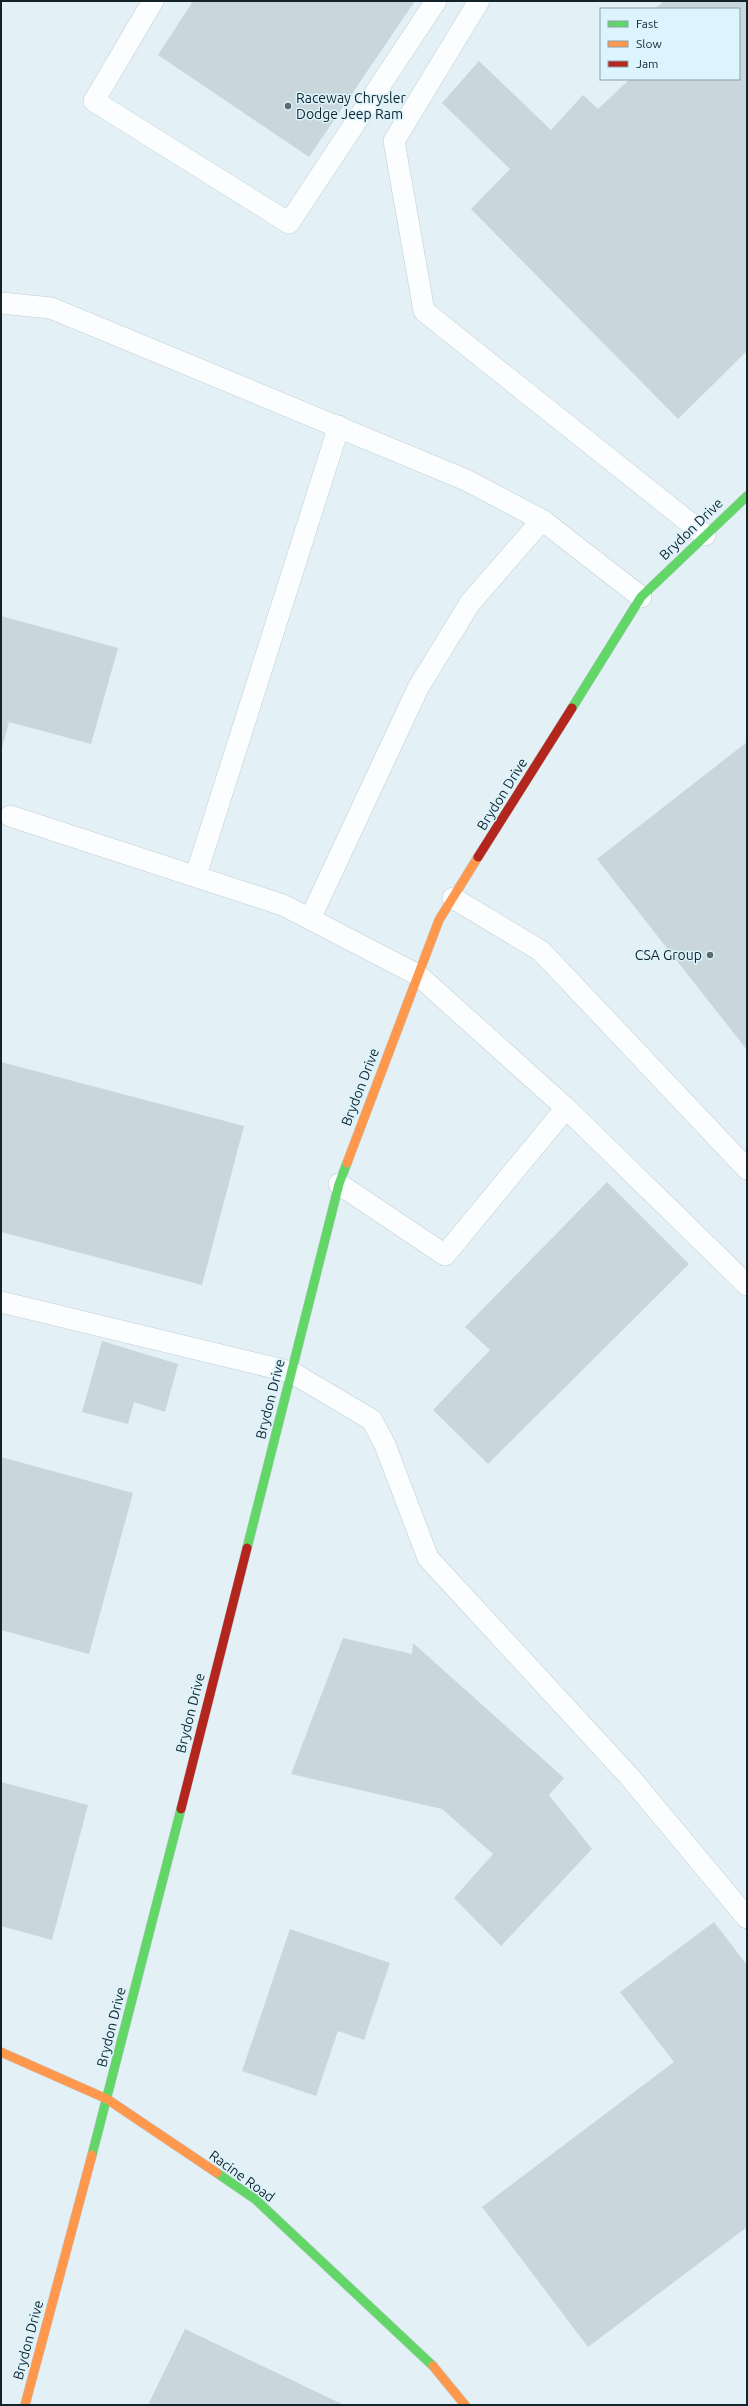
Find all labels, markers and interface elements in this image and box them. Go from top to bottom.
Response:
legend [600,8,740,80]
text: Fast [636,17,658,30]
text: Slow [636,37,662,50]
text: Jam [636,57,658,70]
place label: Raceway Chrysler Dodge Jeep Ram [296,90,406,122]
marker: Raceway Chrysler Dodge Jeep Ram [283,101,293,111]
street label: Brydon Drive [656,495,726,563]
street label: Brydon Drive [474,755,530,833]
place label: CSA Group [635,947,702,963]
marker: CSA Group [705,950,715,960]
street label: Brydon Drive [338,1046,382,1128]
street label: Brydon Drive [252,1357,288,1441]
street label: Brydon Drive [172,1671,208,1755]
street label: Brydon Drive [93,1985,129,2069]
street label: Racine Road [206,2147,278,2205]
street label: Brydon Drive [10,2298,46,2382]

